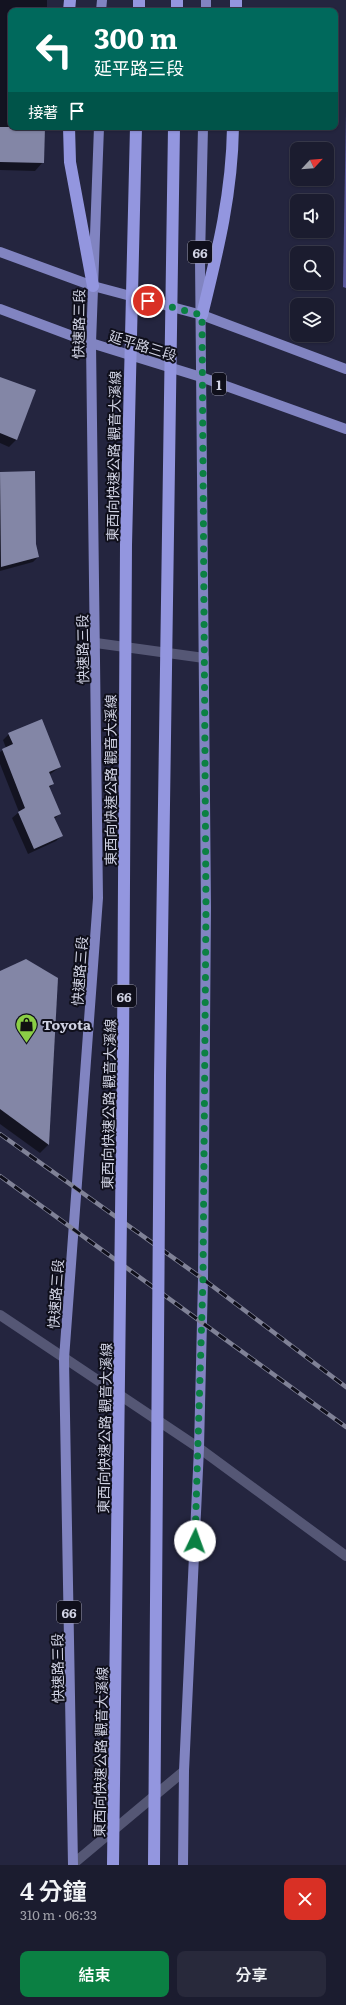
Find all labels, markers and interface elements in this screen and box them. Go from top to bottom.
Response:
text: 300 m [94,16,178,58]
icon: left [28,24,80,76]
text: 延平路三段 [94,54,184,81]
text: 接著 [28,100,58,123]
icon: arrive [66,100,88,122]
north arrow [290,142,334,186]
map controls [290,142,334,342]
button: sound [290,194,334,238]
road number: 66 [188,241,212,263]
button: search [290,246,334,290]
pin [131,284,165,318]
street label: 快速路三段 [67,289,89,359]
icon: arrive [137,290,159,312]
button: layers [290,298,334,342]
street label: 延平路三段 [107,325,179,365]
street label: 東西向快速公路 觀音大溪線 [102,370,124,542]
road number: 1 [212,373,226,395]
street label: 快速路三段 [71,614,93,684]
street label: 東西向快速公路 觀音大溪線 [100,695,120,865]
street label: 快速路三段 [67,935,91,1007]
road number: 66 [112,985,136,1007]
shop icon: Toyota [14,1011,40,1044]
place label: Toyota [42,1014,92,1034]
street label: 東西向快速公路 觀音大溪線 [97,1018,119,1190]
street label: 快速路三段 [43,1258,67,1330]
street label: 東西向快速公路 觀音大溪線 [93,1342,115,1514]
position arrow [174,1520,216,1562]
road number: 66 [57,1601,81,1623]
street label: 快速路三段 [46,1633,68,1703]
street label: 東西向快速公路 觀音大溪線 [89,1666,111,1838]
text: 4 分鐘 [20,1872,87,1907]
button: close [284,1878,326,1920]
text: 310 m · 06:33 [20,1905,97,1924]
button: 結束 [20,1951,169,1997]
button: 分享 [177,1951,326,1997]

